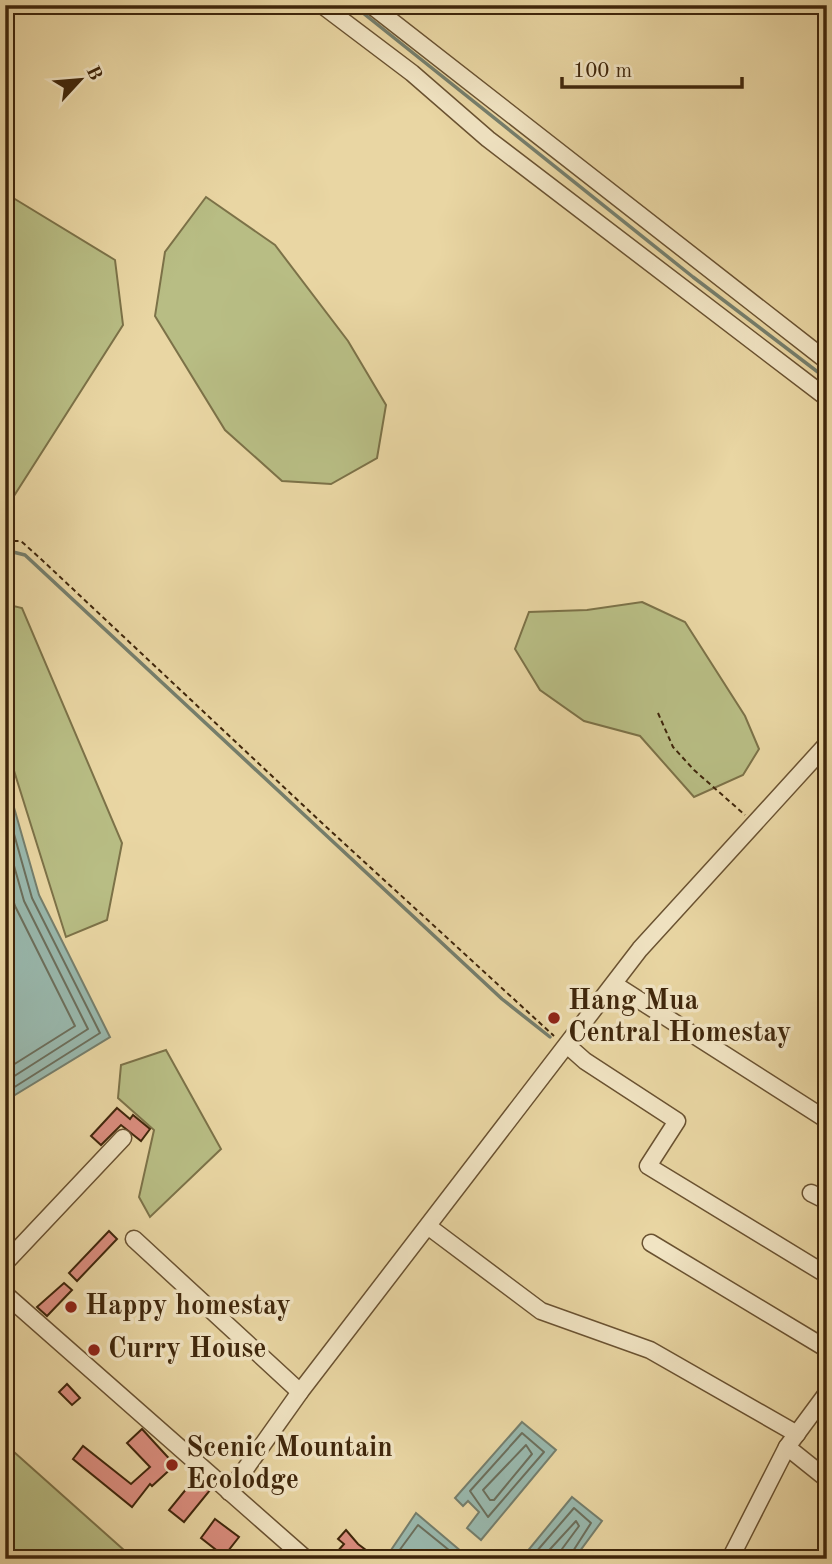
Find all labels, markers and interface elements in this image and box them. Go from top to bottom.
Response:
north arrow [46,46,116,116]
scale bar [562,46,743,90]
text: 100 m [573,61,632,82]
text: B [82,63,105,84]
place label: Hang Mua Central Homestay [568,988,791,1048]
marker: Hang Mua Central Homestay [546,1010,562,1026]
place label: Happy homestay [85,1293,291,1321]
marker: Happy homestay [63,1299,79,1315]
place label: Curry House [108,1336,267,1364]
marker: Curry House [86,1342,102,1358]
place label: Scenic Mountain Ecolodge [186,1435,393,1495]
marker: Scenic Mountain Ecolodge [164,1457,180,1473]

